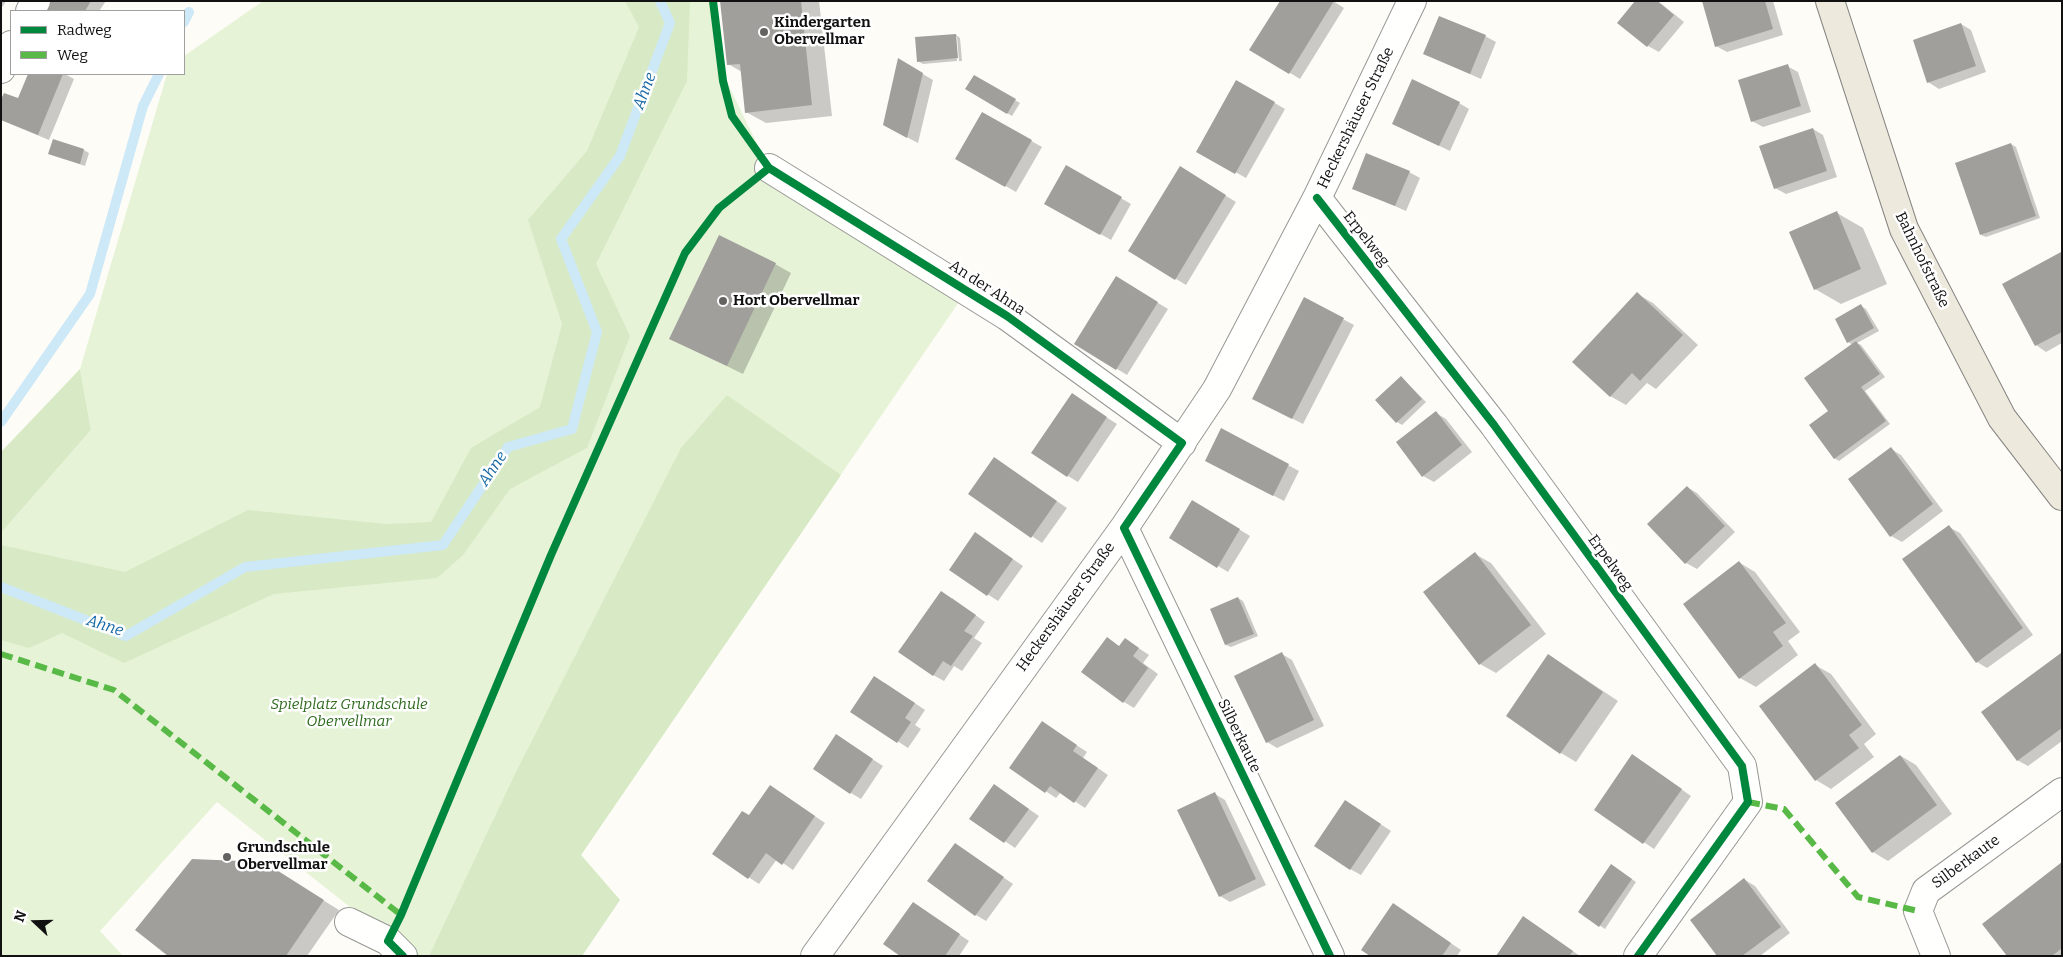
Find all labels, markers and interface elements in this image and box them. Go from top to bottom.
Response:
legend [10,10,185,75]
place label: Kindergarten Obervellmar [774,14,871,49]
text: Radweg [57,21,112,39]
marker: Kindergarten Obervellmar [758,26,770,38]
street label: Heckershäuser Straße [1314,44,1398,192]
text: Weg [57,46,88,64]
water label: Ahne [629,70,661,112]
street label: Erpelweg [1339,208,1393,270]
street label: Bahnhofstraße [1891,209,1953,311]
street label: An der Ahna [946,257,1028,319]
place label: Hort Obervellmar [733,292,860,310]
marker: Hort Obervellmar [717,295,729,307]
water label: Ahne [475,448,511,490]
street label: Erpelweg [1584,531,1636,595]
street label: Heckershäuser Straße [1013,539,1119,675]
water label: Ahne [84,611,126,641]
park label: Spielplatz Grundschule Obervellmar [270,696,428,731]
street label: Silberkaute [1213,696,1265,776]
street label: Silberkaute [1929,831,2003,893]
place label: Grundschule Obervellmar [237,839,330,874]
marker: Grundschule Obervellmar [221,851,233,863]
north arrow [10,897,60,947]
text: N [11,908,30,925]

